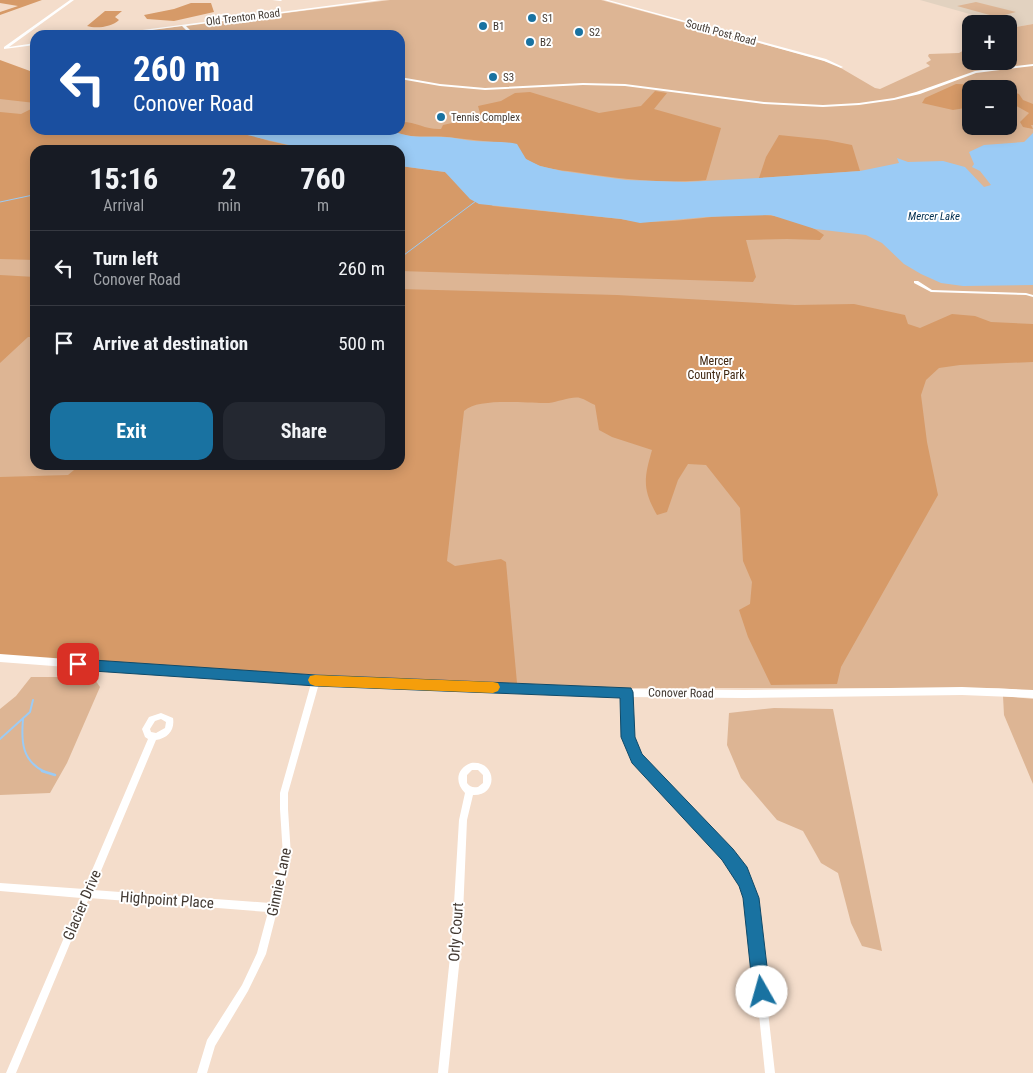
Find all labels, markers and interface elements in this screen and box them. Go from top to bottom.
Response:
street label: Old Trenton Road [205,7,281,28]
marker: S1 [526,12,538,24]
place label: S1 [542,12,553,25]
map controls [962,15,1017,135]
button: + [962,15,1017,70]
street label: South Post Road [684,17,757,48]
marker: B1 [477,20,489,32]
place label: B1 [493,20,504,33]
marker: S2 [573,26,585,38]
place label: S2 [589,26,600,39]
marker: B2 [524,36,536,48]
place label: B2 [540,36,551,49]
text: 260 m [133,49,220,90]
icon: left [50,50,115,115]
marker: S3 [487,71,499,83]
place label: S3 [503,71,514,84]
button: − [962,80,1017,135]
text: Conover Road [133,91,254,116]
marker: Tennis Complex [435,111,447,123]
place label: Tennis Complex [451,111,520,124]
text: 15:16 [89,161,158,196]
text: 2 [222,161,237,196]
text: 760 [300,161,346,196]
text: Arrival [103,196,144,215]
text: min [217,196,241,215]
text: m [317,196,329,215]
water label: Mercer Lake [908,210,960,223]
text: Turn left [93,247,158,270]
icon: left [50,254,78,282]
text: 260 m [338,257,385,280]
text: Conover Road [93,270,181,289]
icon: arrive [50,329,78,357]
text: Arrive at destination [93,332,248,355]
text: 500 m [338,332,385,355]
park label: Mercer County Park [687,354,745,382]
button: Exit [50,402,213,460]
button: Share [223,402,385,460]
pin [57,643,99,685]
icon: arrive [64,650,92,678]
street label: Conover Road [648,685,714,701]
street label: Ginnie Lane [263,846,295,918]
street label: Glacier Drive [59,867,105,943]
street label: Highpoint Place [120,888,214,912]
street label: Orly Court [445,902,467,962]
position arrow [735,965,787,1017]

